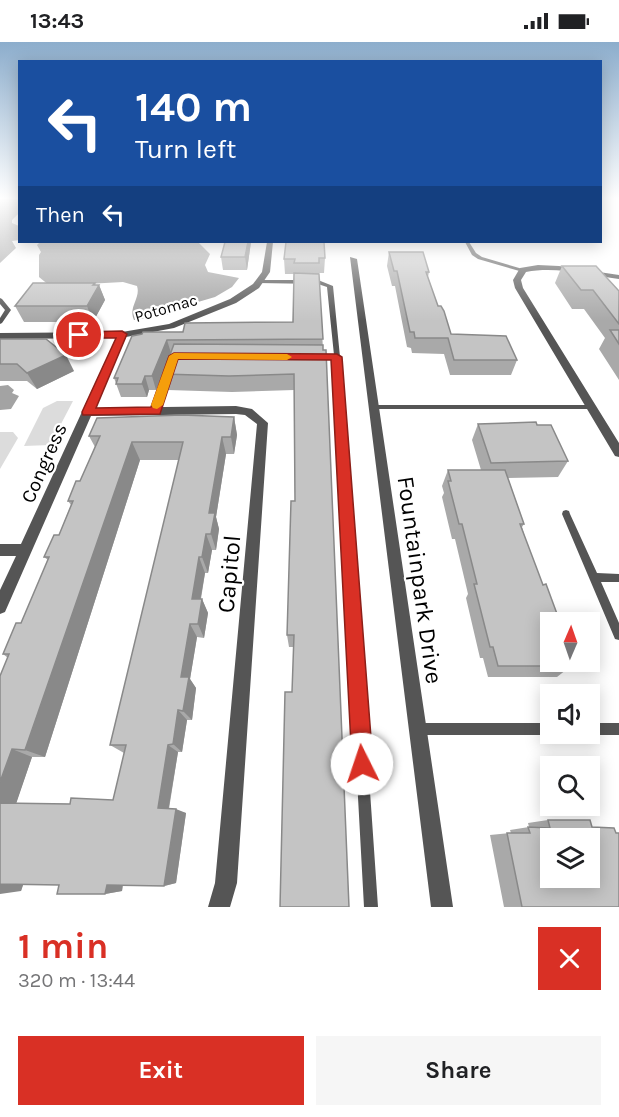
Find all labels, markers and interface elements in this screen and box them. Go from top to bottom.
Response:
text: 13:43 [30,8,84,34]
text: 140 m [135,82,252,132]
icon: left [36,84,114,162]
text: Turn left [135,133,236,165]
icon: left [97,198,130,231]
text: Then [36,202,85,228]
street label: Potomac [132,290,200,326]
pin [53,309,104,360]
icon: arrive [62,318,95,351]
street label: Congress [16,419,72,507]
street label: Fountainpark Drive [392,475,448,685]
street label: Capitol [212,534,246,614]
north arrow [540,612,600,672]
map controls [540,612,600,888]
button: sound [540,684,600,744]
position arrow [330,732,394,796]
button: search [540,756,600,816]
button: layers [540,828,600,888]
text: 1 min [18,925,108,967]
button: close [538,927,601,990]
text: 320 m · 13:44 [18,969,135,992]
button: Exit [18,1036,304,1105]
button: Share [316,1036,601,1105]

